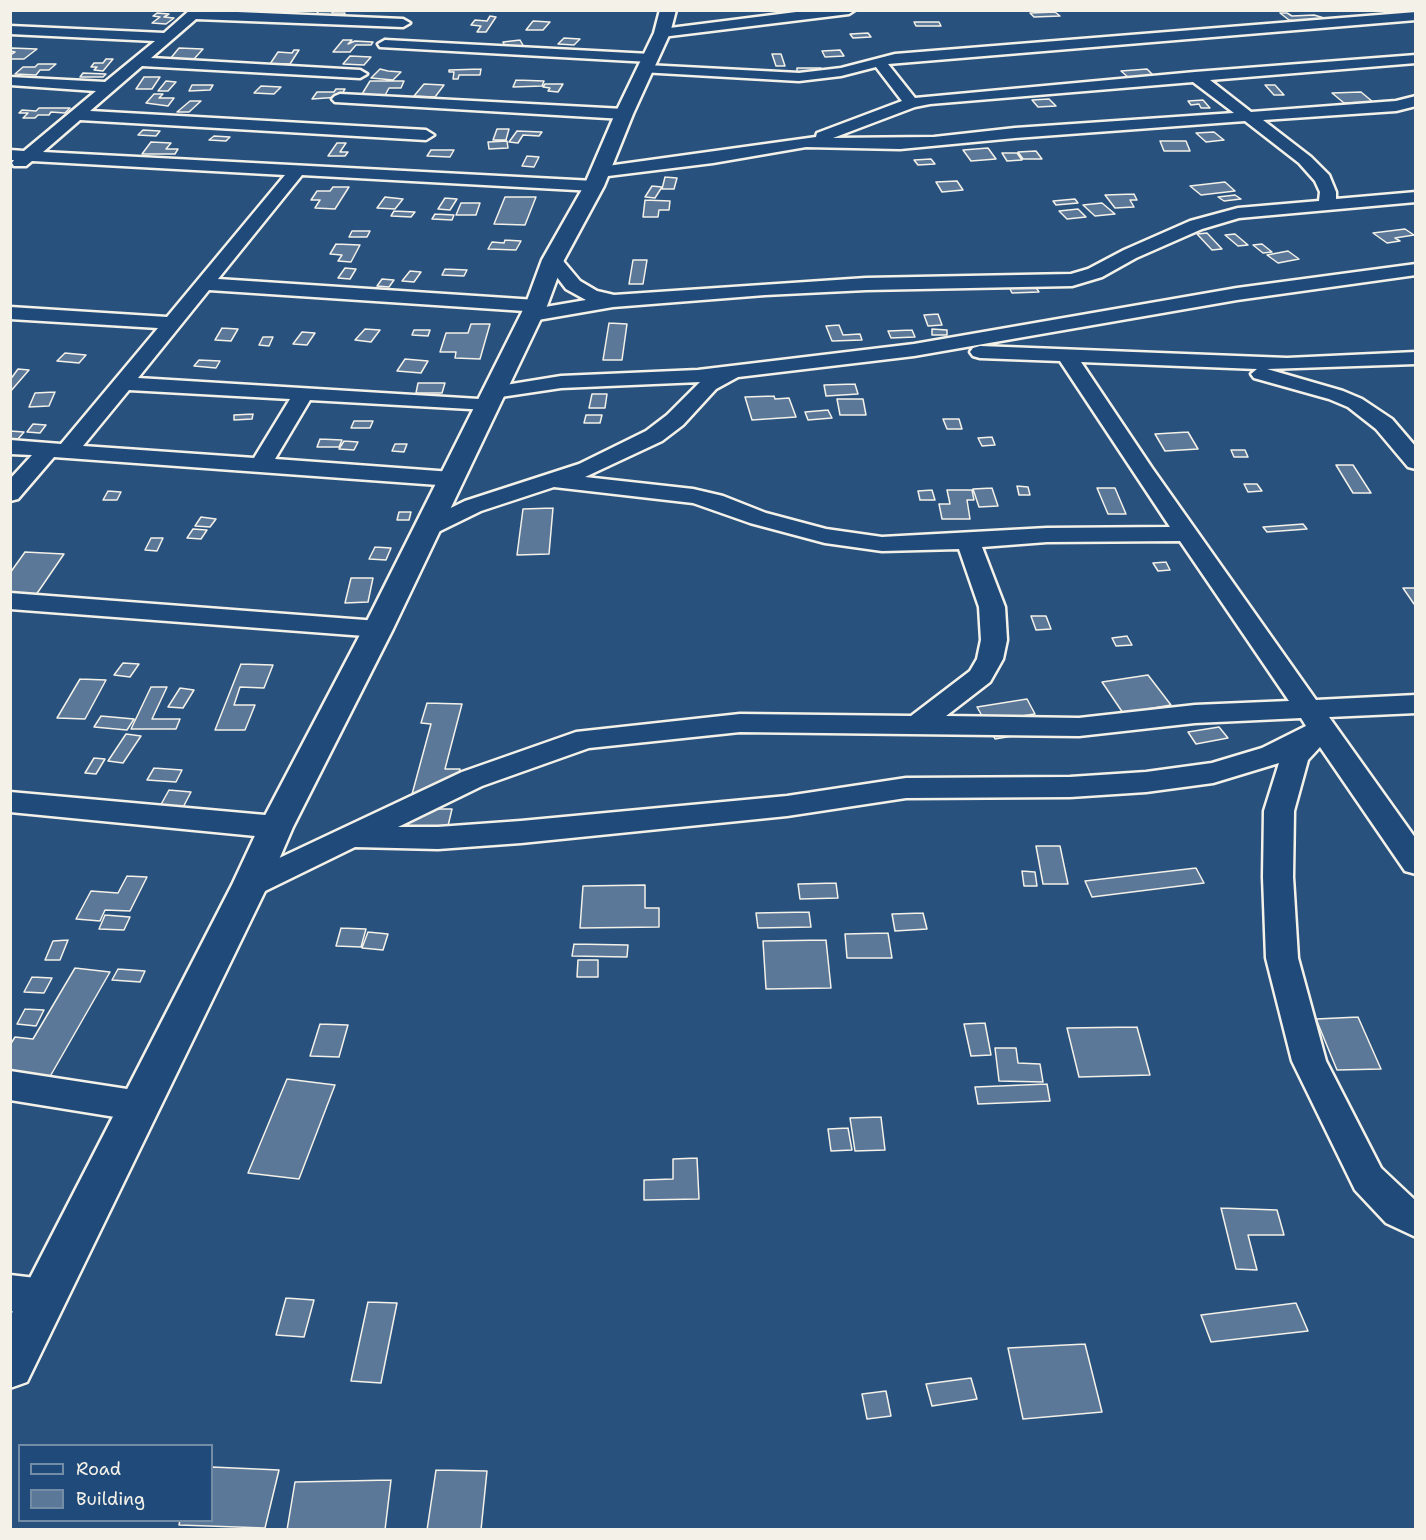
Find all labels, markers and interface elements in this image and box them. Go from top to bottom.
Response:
legend [18,1444,213,1522]
text: Road [76,1457,121,1481]
text: Building [76,1487,145,1511]

